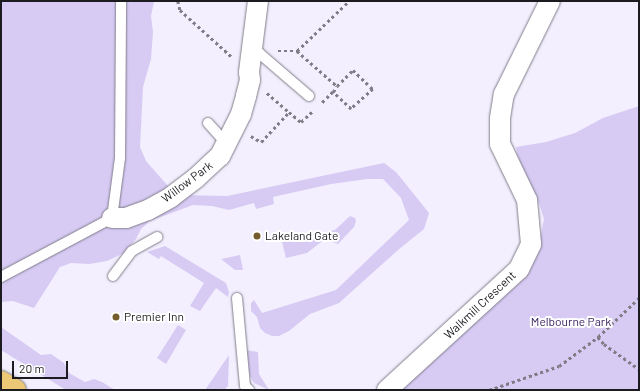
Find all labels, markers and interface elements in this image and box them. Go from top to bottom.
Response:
street label: Willow Park [159,158,215,206]
place label: Lakeland Gate [265,229,338,243]
marker: Lakeland Gate [252,231,262,241]
street label: Walkmill Crescent [441,268,519,342]
place label: Premier Inn [124,310,184,324]
marker: Premier Inn [111,312,121,322]
park label: Melbourne Park [531,315,611,329]
scale bar [14,353,70,379]
text: 20 m [19,361,45,375]

